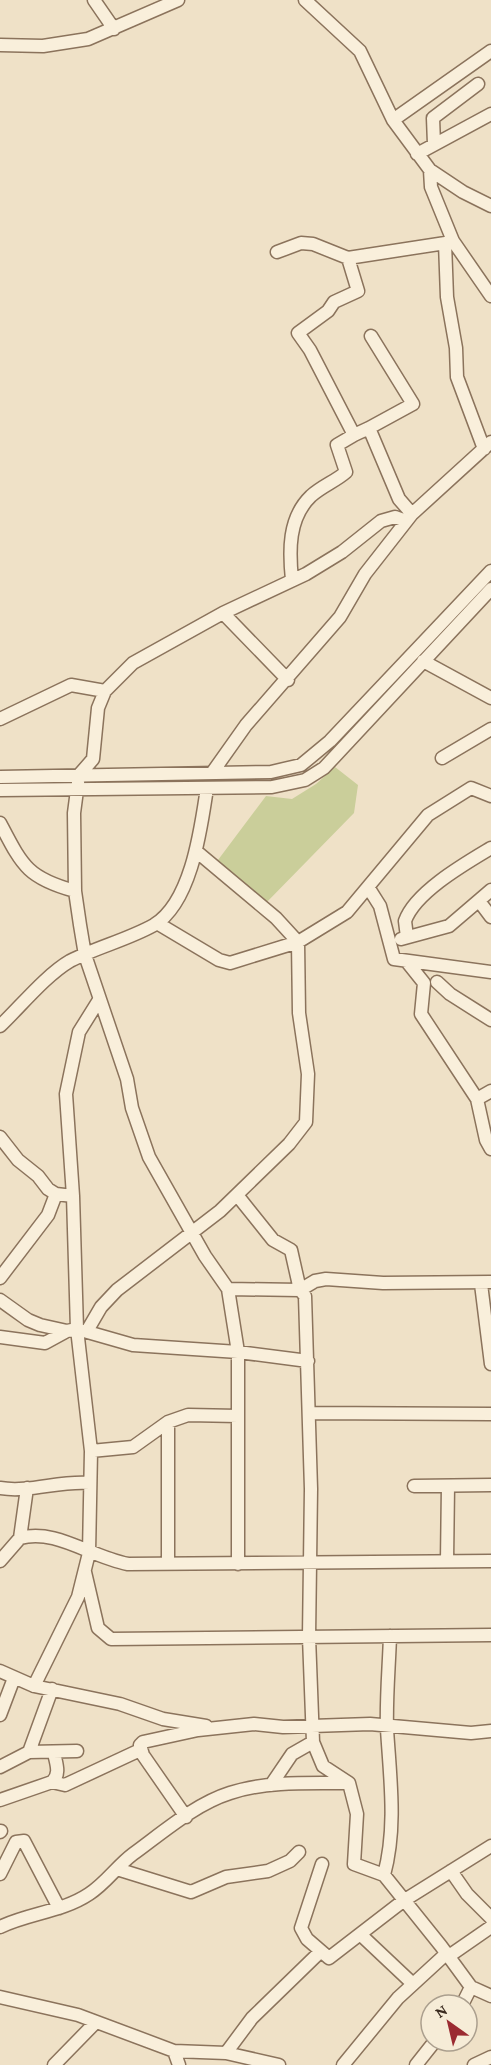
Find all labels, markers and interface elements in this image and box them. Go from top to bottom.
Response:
north arrow [419,1993,479,2053]
text: N [432,2001,450,2021]

